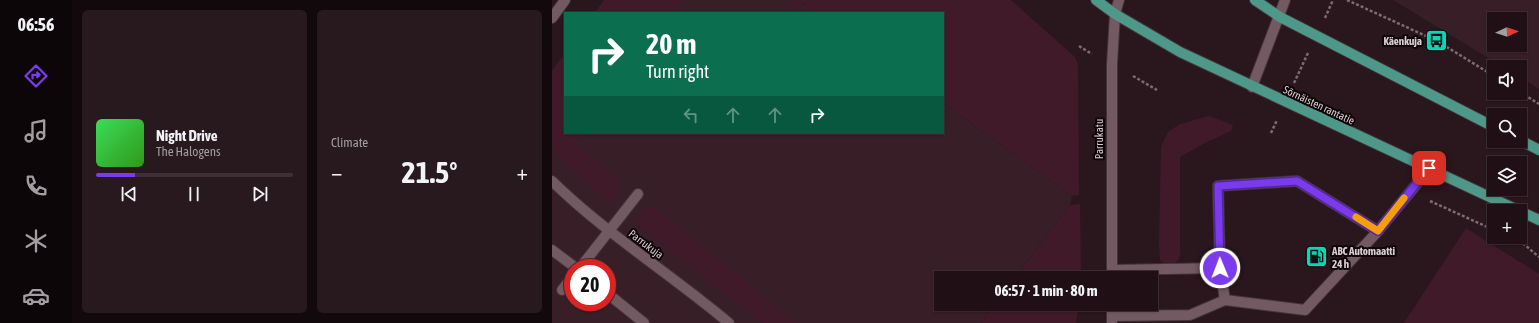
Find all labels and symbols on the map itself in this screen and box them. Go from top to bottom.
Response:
north arrow [1487,12,1527,52]
bus stop icon: Käenkuja [1424,28,1450,54]
place label: Käenkuja [1384,35,1422,47]
street label: Sörnäisten rantatie [1281,83,1357,127]
street label: Parrukatu [1093,119,1105,159]
pin [1412,151,1446,185]
street label: Parrukuja [626,227,666,261]
fuel station icon: ABC Automaatti 24 h [1304,244,1330,270]
place label: ABC Automaatti 24 h [1331,245,1395,270]
position arrow [1199,247,1241,289]
speed limit sign: 20 [564,259,616,311]

